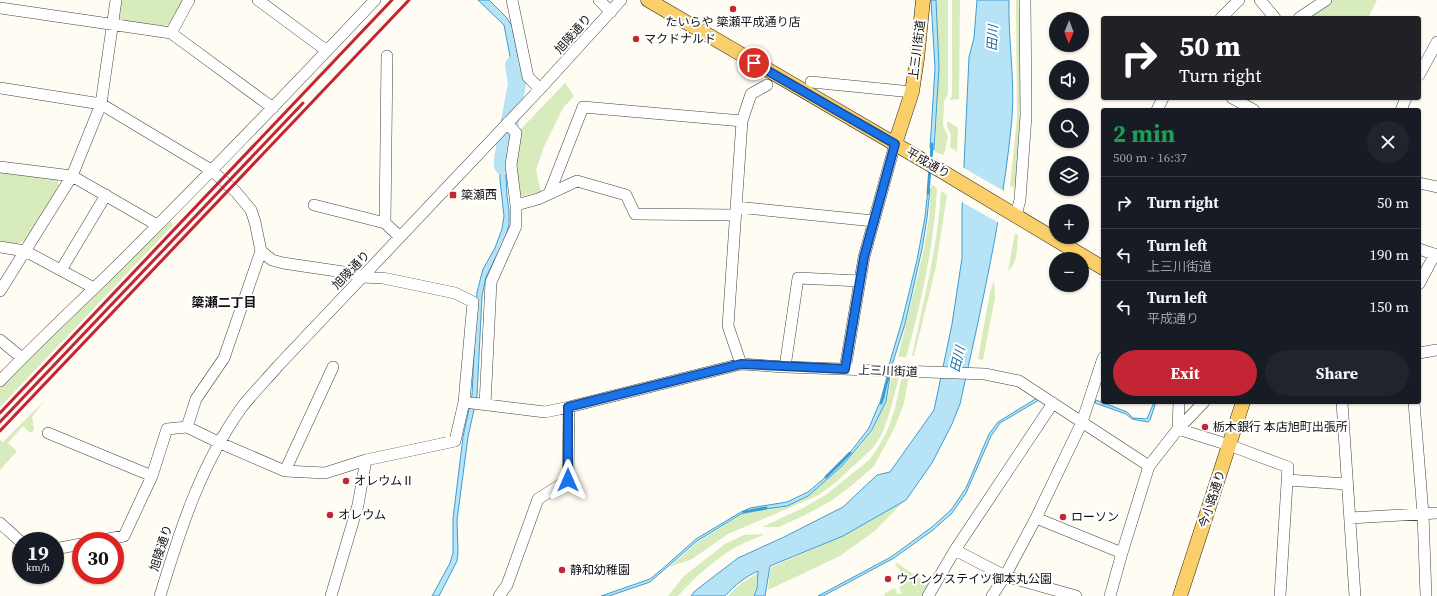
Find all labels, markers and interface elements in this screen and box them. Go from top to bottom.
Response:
marker: たいらや 簗瀬平成通り店 [728,4,738,14]
street label: 旭陵通り [551,11,595,57]
north arrow [1049,12,1089,52]
map controls [1049,12,1089,292]
place label: たいらや 簗瀬平成通り店 [666,14,800,30]
street label: 上三川街道 [905,19,929,81]
water label: 田川 [983,23,1002,51]
text: 50 m [1179,27,1241,65]
place label: マクドナルド [644,31,716,47]
icon: right [1113,32,1165,84]
marker: マクドナルド [631,34,641,44]
pin [737,46,771,80]
icon: arrive [743,52,765,74]
button: sound [1049,60,1089,100]
text: Turn right [1179,63,1261,88]
button: search [1049,108,1089,148]
text: 2 min [1113,117,1175,150]
button: close [1367,121,1409,163]
street label: 平成通り [903,144,953,182]
text: 500 m · 16:37 [1113,149,1187,166]
button: layers [1049,156,1089,196]
place label: 簗瀬西 [461,187,497,203]
marker: 簗瀬西 [448,190,458,200]
icon: right [1113,192,1135,214]
text: Turn right [1147,192,1219,213]
text: 50 m [1377,192,1409,213]
button: + [1049,204,1089,244]
text: Turn left [1147,235,1207,256]
icon: left [1113,244,1135,266]
text: 190 m [1369,244,1409,265]
street label: 旭陵通り [329,247,373,293]
button: − [1049,252,1089,292]
text: 上三川街道 [1147,258,1212,275]
text: Turn left [1147,287,1207,308]
district label: 簗瀬二丁目 [191,294,257,311]
icon: left [1113,296,1135,318]
text: 150 m [1369,296,1409,317]
text: 平成通り [1147,310,1199,327]
water label: 田川 [946,343,969,374]
button: Exit [1113,350,1257,396]
button: Share [1265,350,1409,396]
street label: 上三川街道 [858,362,918,380]
place label: 栃木銀行 本店旭町出張所 [1213,419,1348,435]
marker: 栃木銀行 本店旭町出張所 [1200,422,1210,432]
position arrow [547,459,589,501]
street label: 今小路通り [1195,468,1229,530]
place label: オレウムⅡ [354,473,414,489]
marker: オレウムⅡ [341,476,351,486]
place label: オレウム [338,507,386,523]
place label: ローソン [1071,509,1119,525]
marker: オレウム [325,510,335,520]
marker: ローソン [1058,512,1068,522]
street label: 旭陵通り [146,523,176,573]
speed limit sign: 30 [72,532,124,584]
text: 19 [27,539,49,567]
text: km/h [26,561,50,574]
place label: 静和幼稚園 [570,562,630,578]
marker: 静和幼稚園 [557,565,567,575]
place label: ウイングステイツ御本丸公園 [896,571,1052,587]
marker: ウイングステイツ御本丸公園 [883,574,893,584]

